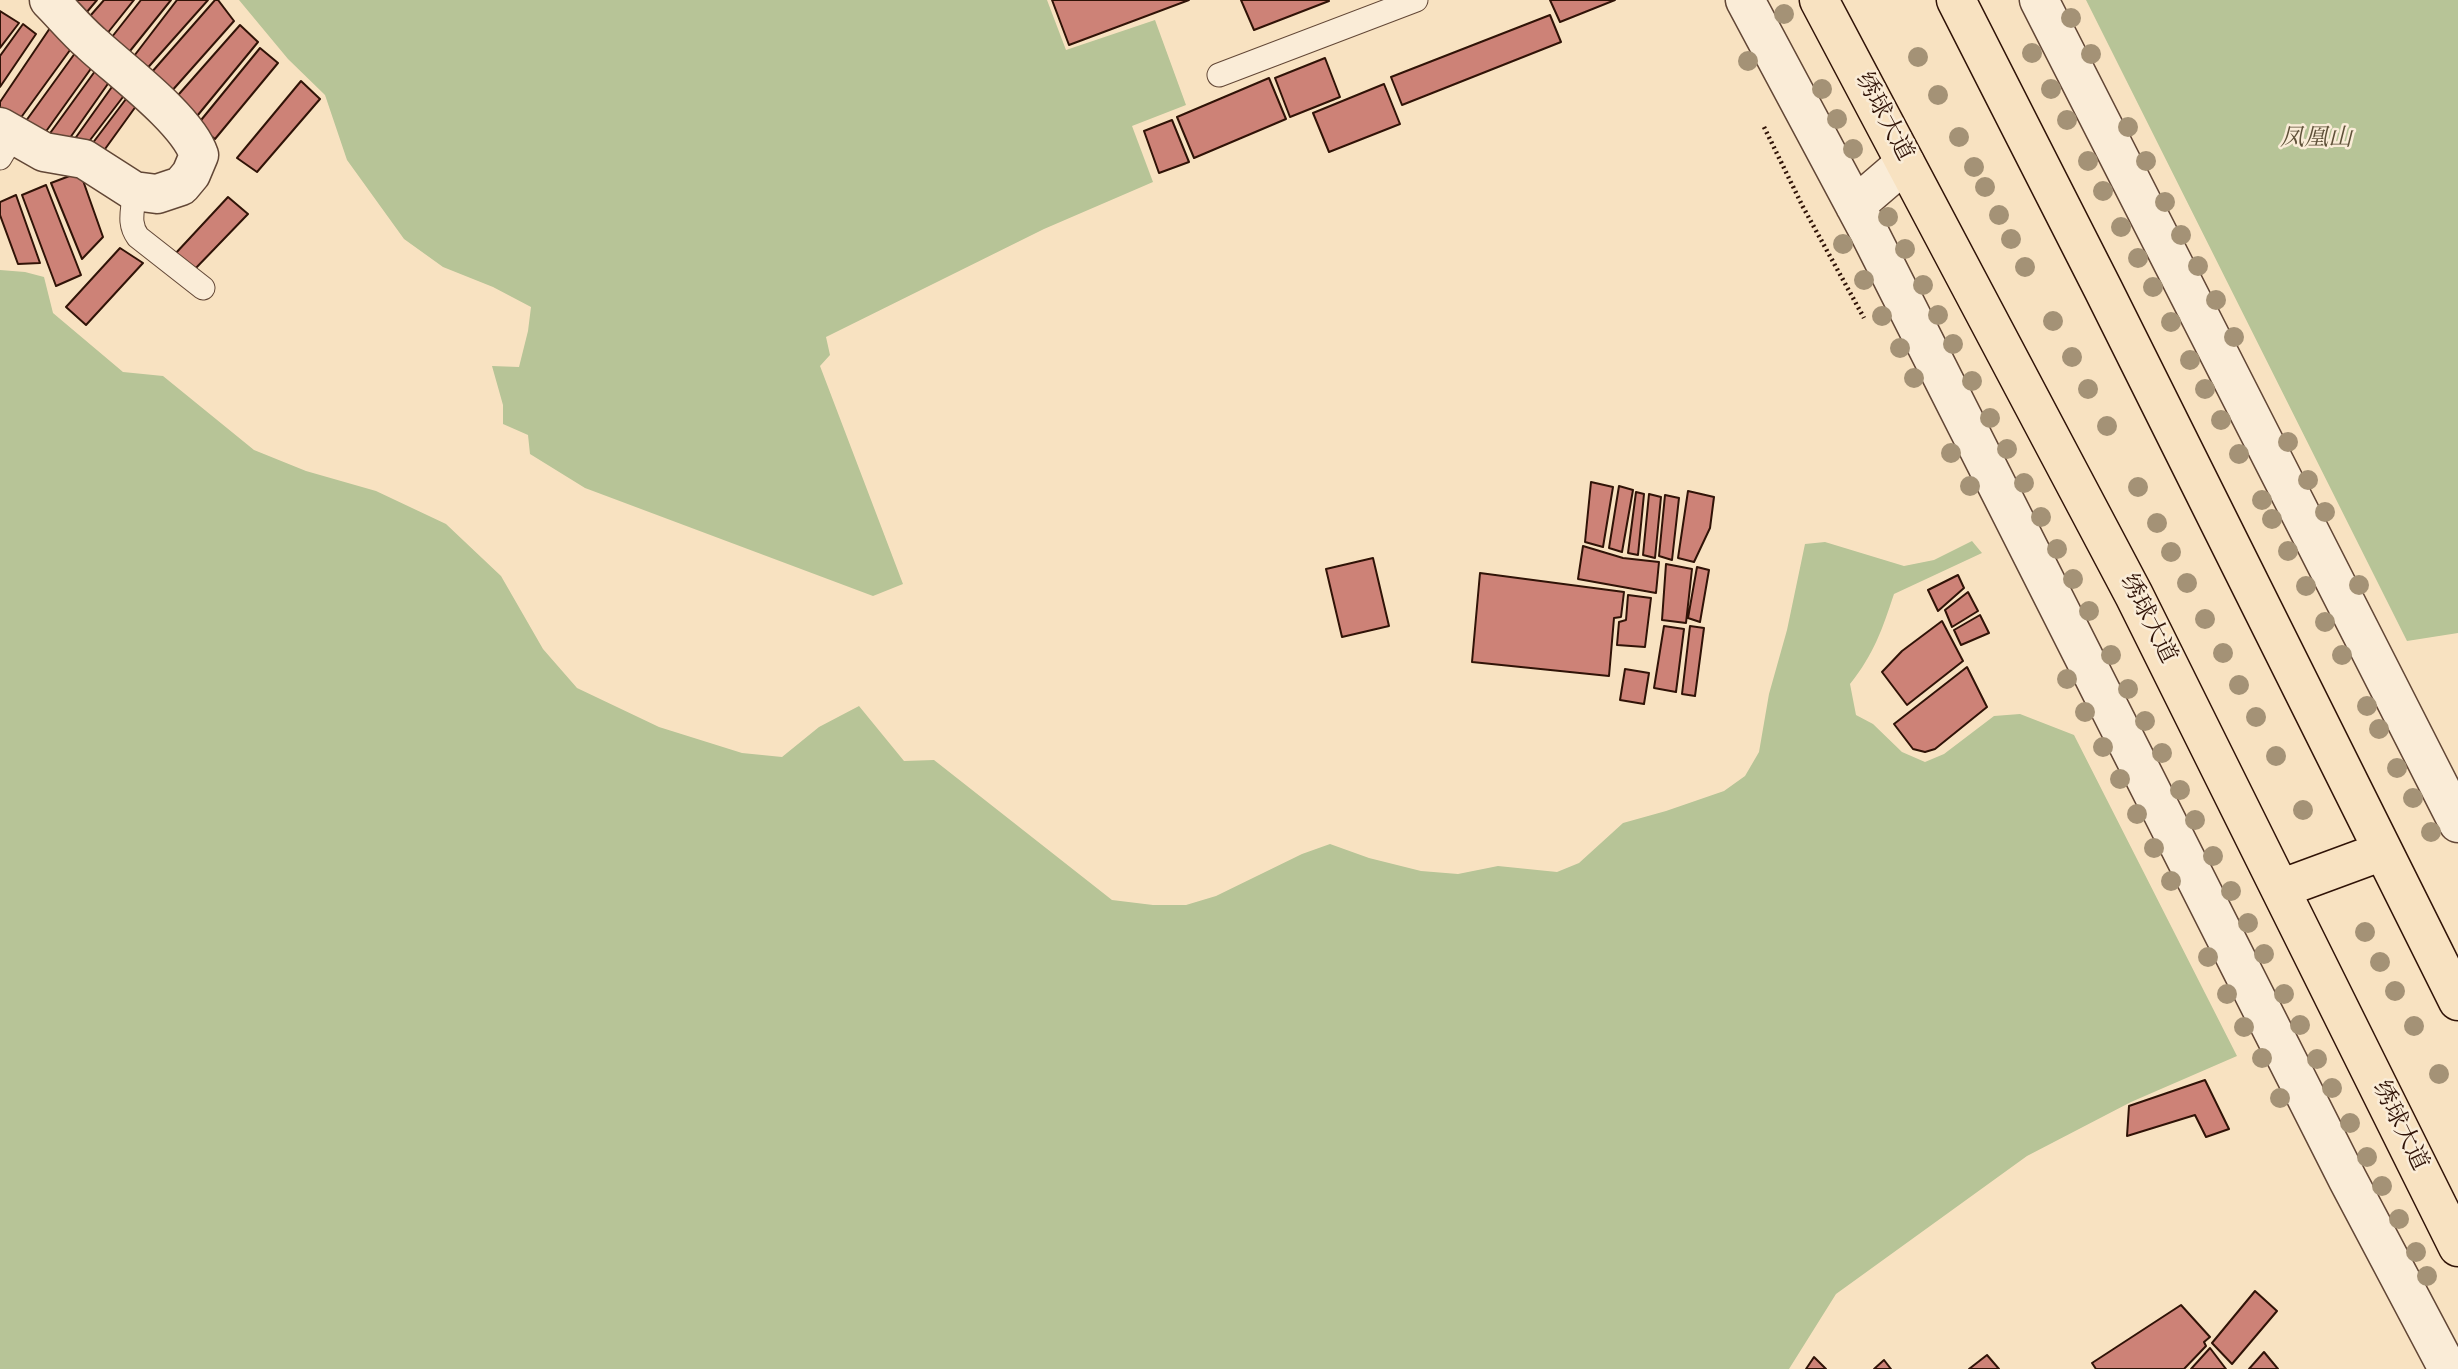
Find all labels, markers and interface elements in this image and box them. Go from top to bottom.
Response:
street label: 绣球大道 [1847,69,1917,167]
park label: 凤凰山 [2280,127,2352,155]
street label: 绣球大道 [2111,571,2181,669]
street label: 绣球大道 [2364,1078,2432,1176]

